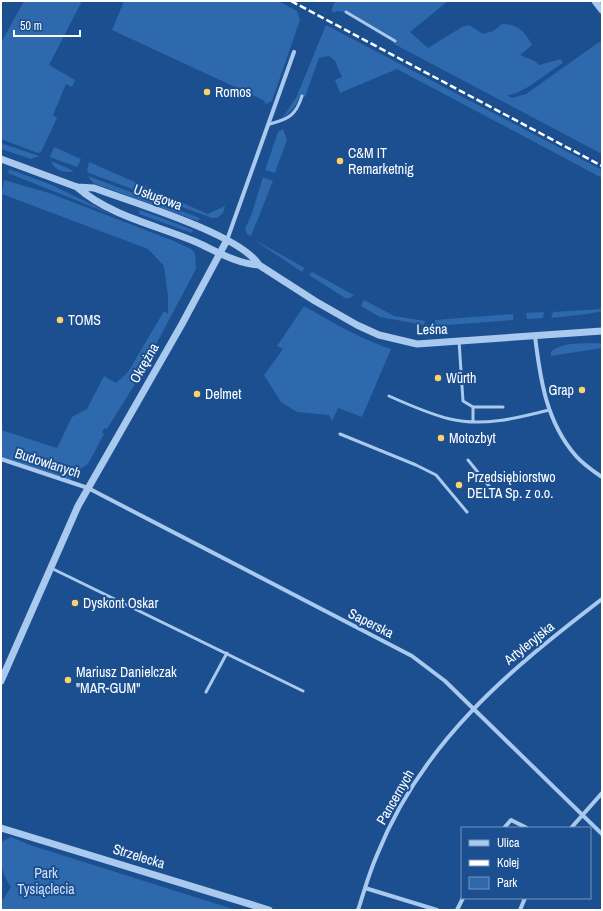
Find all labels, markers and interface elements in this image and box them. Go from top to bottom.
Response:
scale bar [14,12,80,38]
text: 50 m [20,18,42,34]
place label: Romos [215,83,252,101]
marker: Romos [202,87,212,97]
place label: C&M IT Remarketnig [348,144,414,178]
marker: C&M IT Remarketnig [335,156,345,166]
street label: Usługowa [131,180,185,214]
place label: TOMS [68,311,101,329]
marker: TOMS [55,315,65,325]
street label: Leśna [416,320,448,338]
street label: Okrężna [125,339,163,386]
place label: Würth [446,369,476,387]
marker: Würth [433,373,443,383]
place label: Grap [548,381,574,399]
place label: Delmet [205,385,241,403]
marker: Grap [577,385,587,395]
marker: Delmet [192,389,202,399]
place label: Motozbyt [449,429,496,447]
marker: Motozbyt [436,433,446,443]
street label: Budowlanych [13,444,83,482]
place label: Przedsiębiorstwo DELTA Sp. z o.o. [467,468,556,502]
marker: Przedsiębiorstwo DELTA Sp. z o.o. [454,480,464,490]
place label: Dyskont Oskar [83,594,158,612]
marker: Dyskont Oskar [70,598,80,608]
street label: Saperska [345,604,397,642]
street label: Artyleryjska [500,617,558,669]
place label: Mariusz Danielczak "MAR-GUM" [76,663,177,697]
marker: Mariusz Danielczak "MAR-GUM" [63,675,73,685]
street label: Pancernych [372,766,418,828]
legend [461,827,591,899]
text: Ulica [497,835,520,851]
street label: Strzelecka [111,840,168,873]
text: Kolej [497,855,519,871]
park label: Park Tysiąclecia [17,864,75,898]
text: Park [497,875,517,891]

